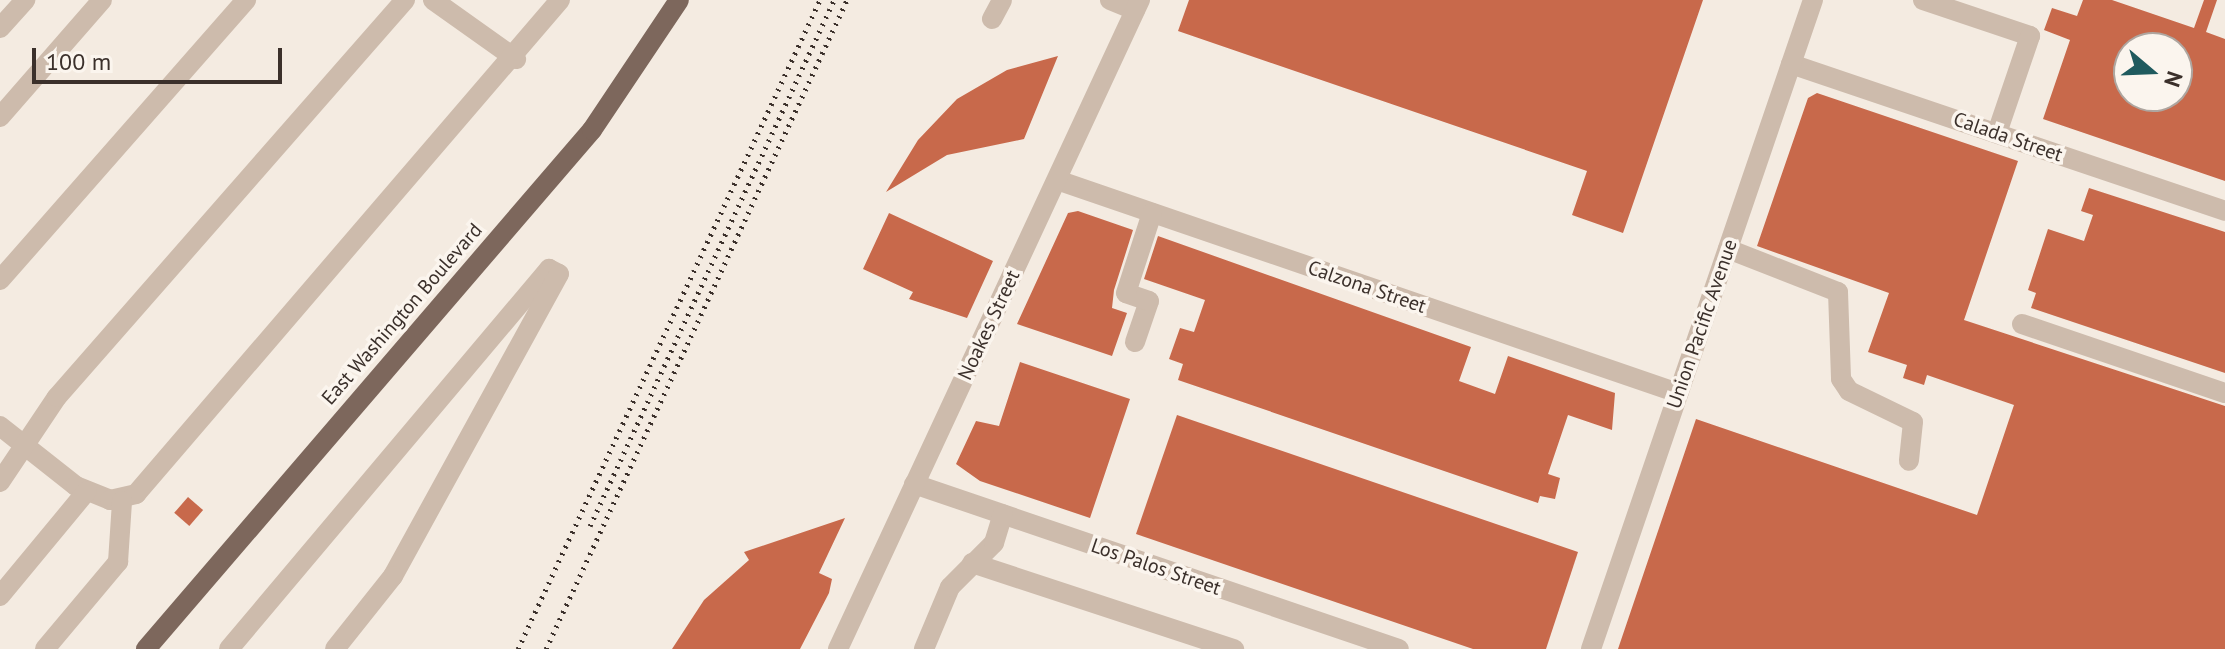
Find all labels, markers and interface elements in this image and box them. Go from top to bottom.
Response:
scale bar [36,32,286,82]
north arrow [2113,32,2193,112]
text: 100 m [46,46,111,77]
text: N [2158,68,2189,91]
street label: Calada Street [1950,107,2066,167]
street label: East Washington Boulevard [317,218,487,410]
street label: Union Pacific Avenue [1662,236,1742,412]
street label: Calzona Street [1305,256,1429,318]
street label: Noakes Street [953,266,1025,384]
street label: Los Palos Street [1088,534,1224,600]

